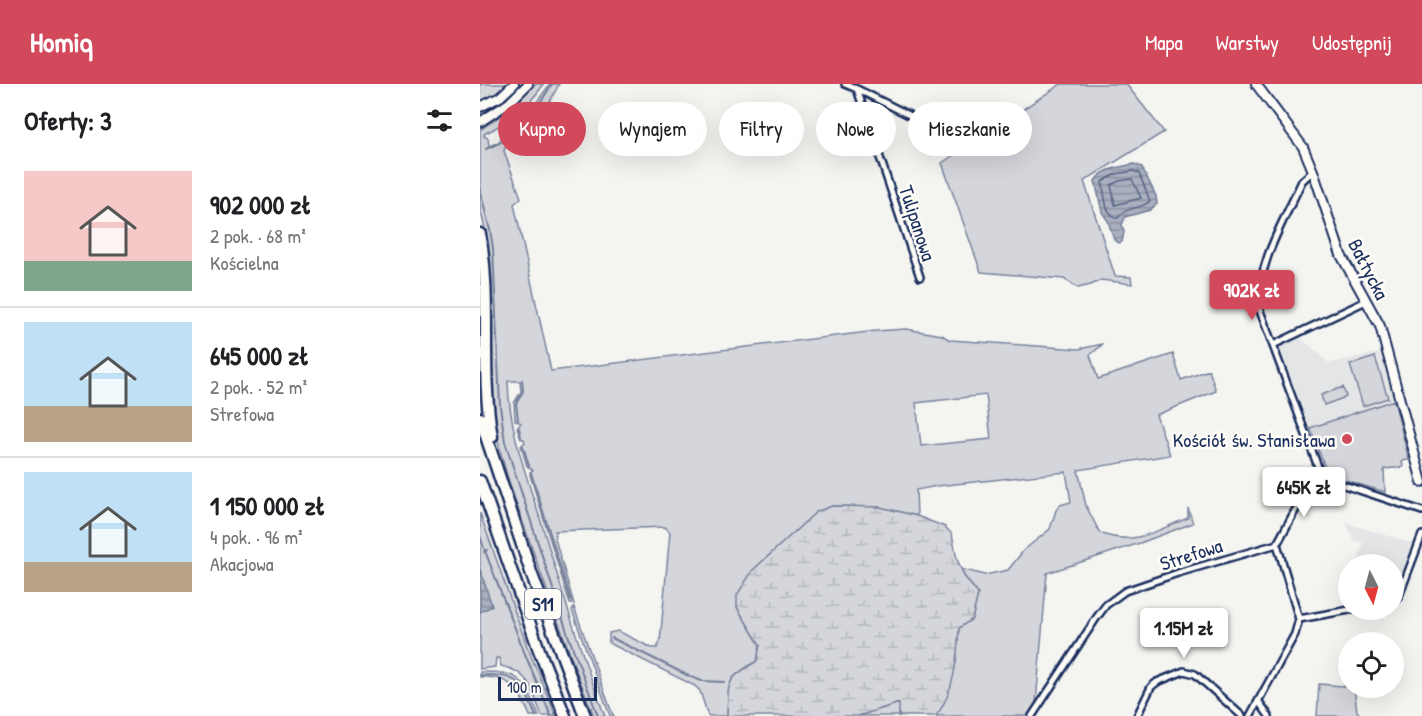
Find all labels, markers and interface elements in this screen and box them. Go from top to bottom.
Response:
text: Homiq [30,23,93,61]
text: Mapa [1145,28,1183,57]
text: Warstwy [1216,28,1279,57]
text: Udostępnij [1312,28,1392,57]
chip: Kupno [498,102,586,156]
chip: Wynajem [598,102,707,156]
chip: Filtry [719,102,804,156]
chip: Nowe [816,102,896,156]
chip: Mieszkanie [908,102,1032,156]
text: Oferty: 3 [24,103,112,138]
icon: filters [423,104,456,137]
street label: Tulipanowa [893,182,943,264]
text: 902 000 zł [210,187,311,222]
icon: home [72,195,144,267]
text: 2 pok. · 68 m² [210,222,306,249]
street label: Bałtycka [1342,234,1396,304]
text: Kościelna [210,249,279,276]
pin: 902K zł [1197,270,1307,321]
text: 902K zł [1224,276,1280,303]
text: 645 000 zł [210,338,309,373]
icon: home [72,346,144,418]
text: 2 pok. · 52 m² [210,373,307,400]
text: Strefowa [210,400,274,427]
place label: Kościół św. Stanisława [1173,426,1335,453]
marker: Kościół św. Stanisława [1340,432,1354,446]
pin: 645K zł [1249,467,1359,518]
text: 645K zł [1276,473,1332,500]
text: 1 150 000 zł [210,488,325,523]
icon: home [72,496,144,568]
text: 4 pok. · 96 m² [210,523,303,550]
street label: Strefowa [1156,531,1226,577]
text: Akacjowa [210,550,274,577]
north arrow [1338,554,1404,620]
map controls [1338,554,1404,698]
road number: S11 [525,589,561,619]
pin: 1.15M zł [1122,608,1246,659]
text: 1.15M zł [1154,614,1214,641]
button: locate [1338,632,1404,698]
scale bar [498,674,597,702]
text: 100 m [507,676,542,698]

